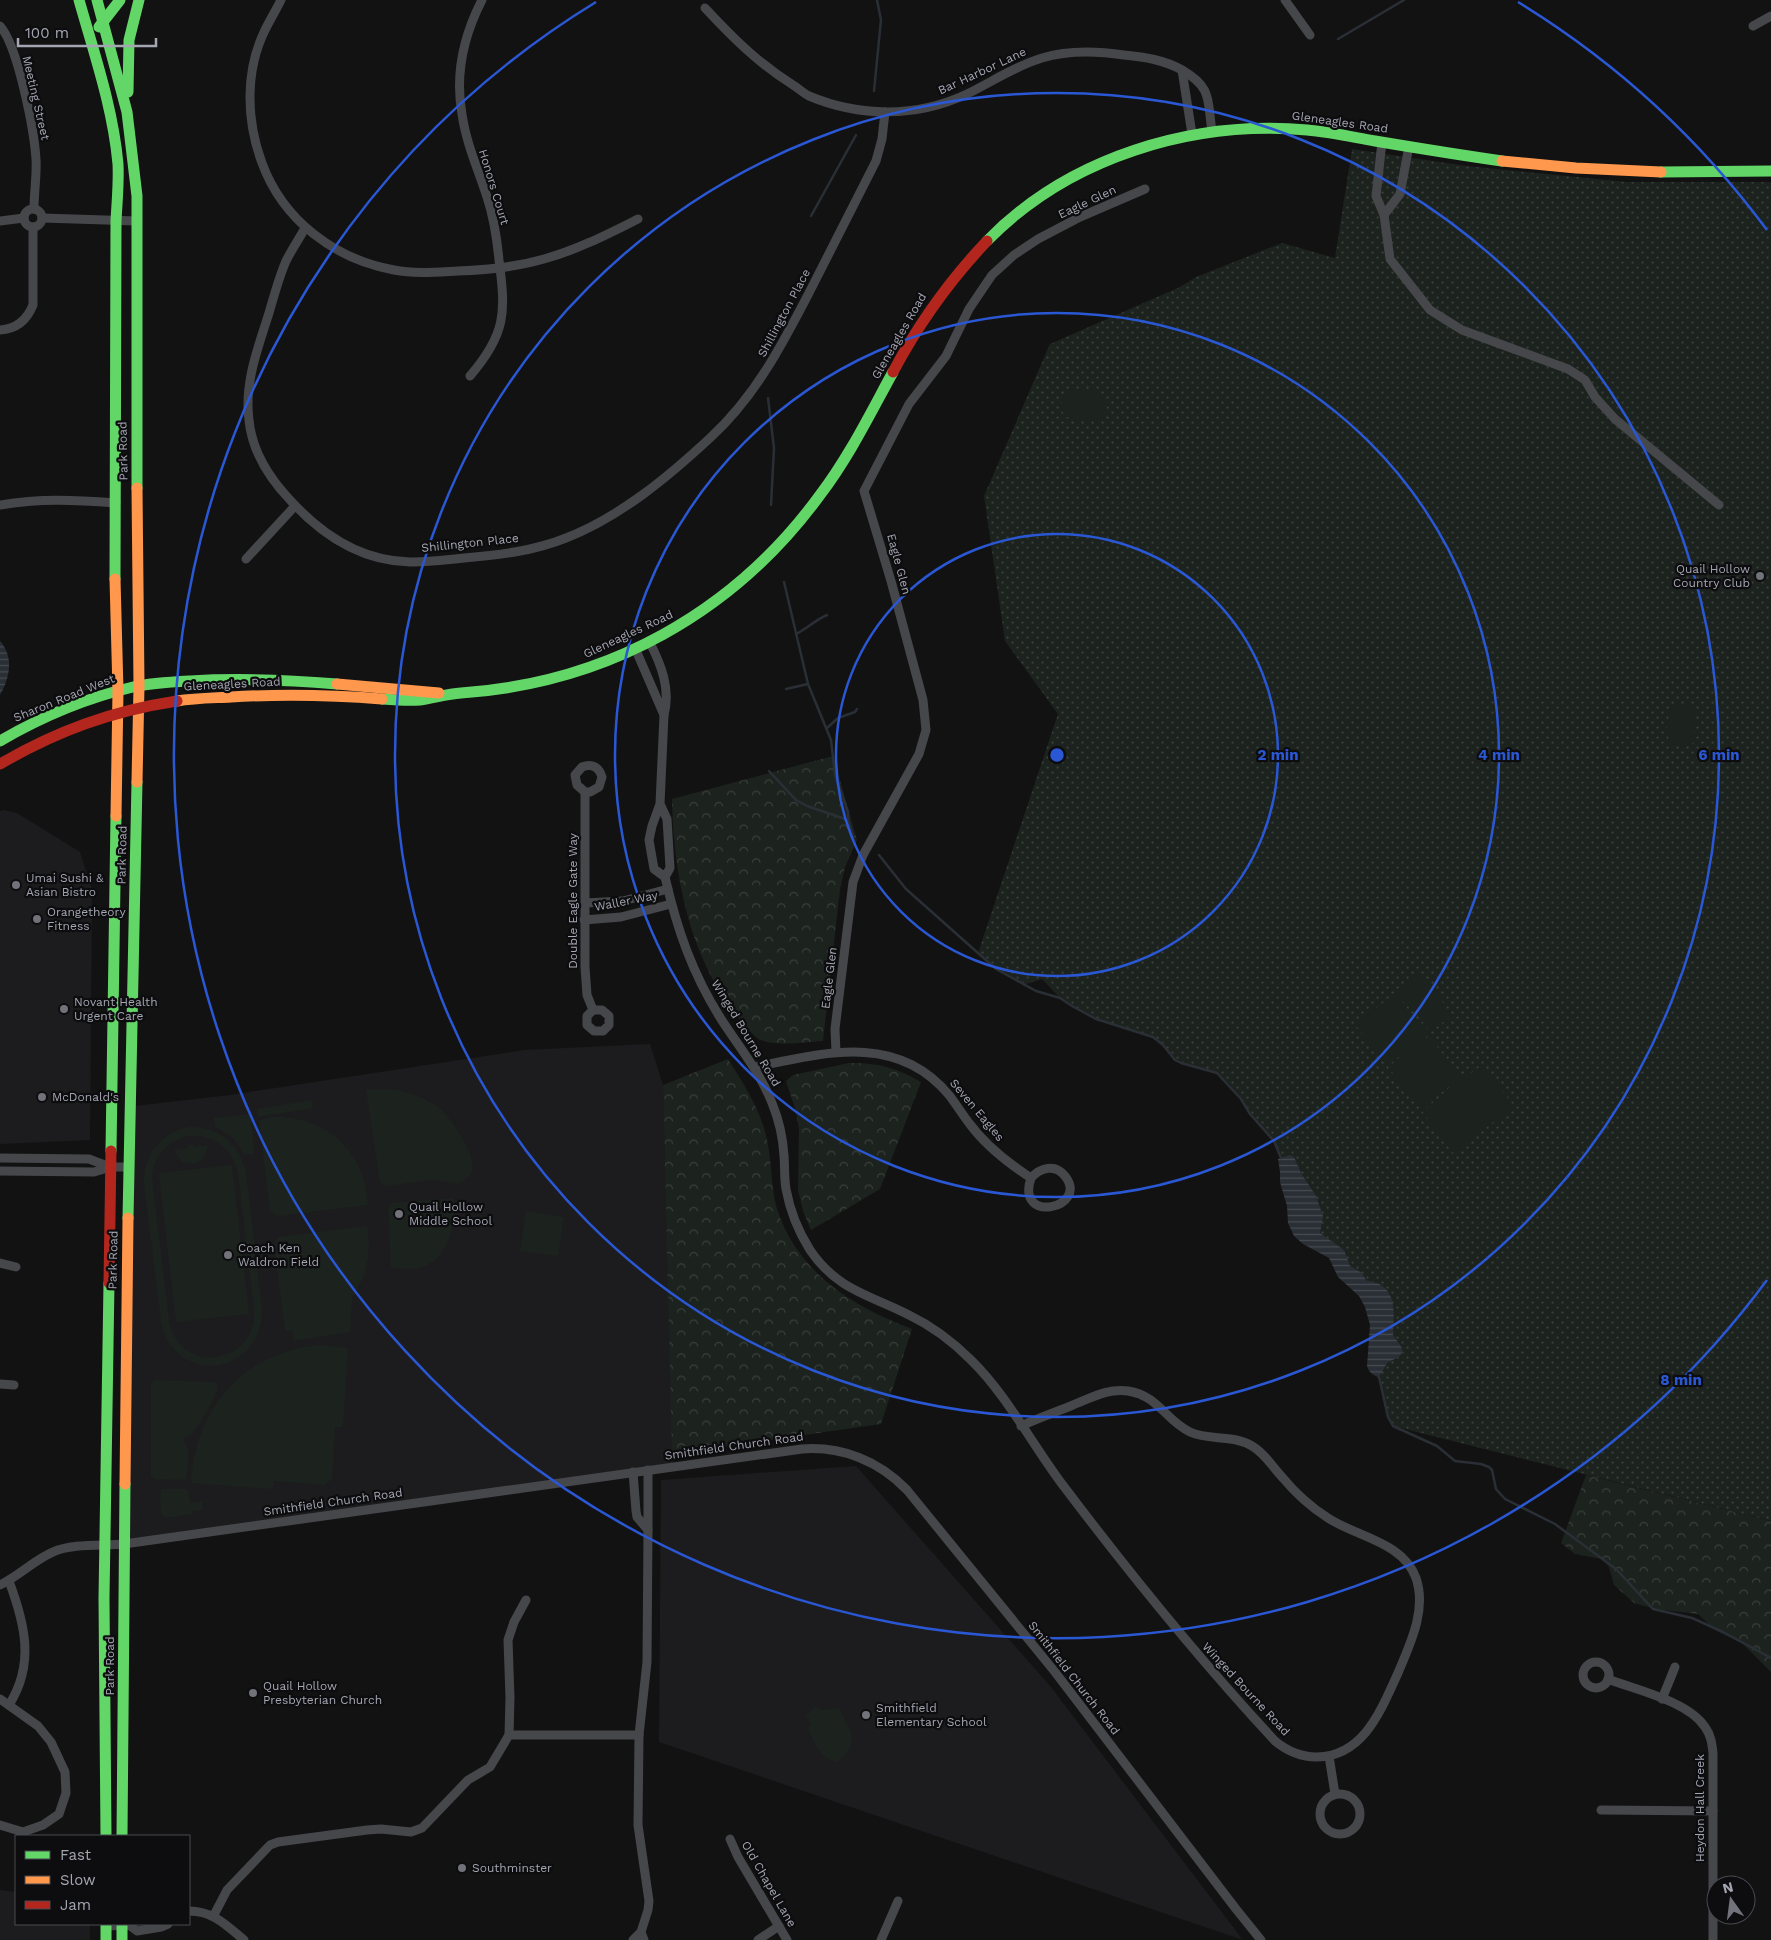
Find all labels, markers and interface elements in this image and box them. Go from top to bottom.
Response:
scale bar [18,15,155,47]
text: 100 m [25,24,69,42]
street label: Bar Harbor Lane [936,44,1028,98]
street label: Meeting Street [19,54,53,142]
street label: Gleneagles Road [1291,108,1389,136]
street label: Honors Court [476,148,512,226]
street label: Eagle Glen [1056,183,1118,221]
street label: Shillington Place [755,266,813,359]
street label: Gleneagles Road [869,290,929,382]
street label: Park Road [115,421,131,481]
street label: Shillington Place [421,531,519,555]
street label: Eagle Glen [884,532,914,596]
place label: Quail Hollow Country Club [1673,562,1750,590]
marker: Quail Hollow Country Club [1754,570,1766,582]
street label: Gleneagles Road [581,607,675,661]
street label: Sharon Road West [11,671,117,725]
street label: Gleneagles Road [183,674,281,694]
centre of rings [1048,746,1066,764]
text: 2 min [1257,746,1299,764]
text: 4 min [1478,746,1520,764]
text: 6 min [1698,746,1740,764]
street label: Park Road [114,825,130,885]
street label: Double Eagle Gate Way [566,832,580,969]
place label: Umai Sushi & Asian Bistro [26,871,104,899]
marker: Umai Sushi & Asian Bistro [10,879,22,891]
street label: Waller Way [593,888,660,914]
place label: Orangetheory Fitness [47,905,126,933]
marker: Orangetheory Fitness [31,913,43,925]
street label: Eagle Glen [818,946,840,1010]
street label: Winged Bourne Road [709,977,783,1089]
place label: Novant Health Urgent Care [74,995,158,1023]
marker: Novant Health Urgent Care [58,1003,70,1015]
street label: Seven Eagles [947,1076,1007,1144]
place label: McDonald's [52,1090,119,1104]
marker: McDonald's [36,1091,48,1103]
place label: Quail Hollow Middle School [409,1200,492,1228]
marker: Quail Hollow Middle School [393,1208,405,1220]
street label: Park Road [105,1230,121,1290]
place label: Coach Ken Waldron Field [238,1241,319,1269]
marker: Coach Ken Waldron Field [222,1249,234,1261]
text: 8 min [1660,1371,1702,1389]
street label: Smithfield Church Road [664,1429,804,1463]
street label: Smithfield Church Road [263,1485,403,1519]
street label: Smithfield Church Road [1025,1619,1123,1737]
street label: Park Road [103,1637,117,1695]
street label: Winged Bourne Road [1199,1640,1293,1738]
place label: Quail Hollow Presbyterian Church [263,1679,382,1707]
marker: Quail Hollow Presbyterian Church [247,1687,259,1699]
place label: Smithfield Elementary School [876,1701,987,1729]
marker: Smithfield Elementary School [860,1709,872,1721]
street label: Heydon Hall Creek [1693,1754,1707,1862]
legend [15,1835,190,1925]
street label: Old Chapel Lane [739,1839,799,1929]
text: Fast [60,1846,92,1864]
place label: Southminster [472,1861,552,1875]
marker: Southminster [456,1862,468,1874]
text: Slow [60,1871,96,1889]
north arrow [1706,1875,1756,1925]
text: N [1721,1878,1735,1896]
text: Jam [60,1896,91,1914]

